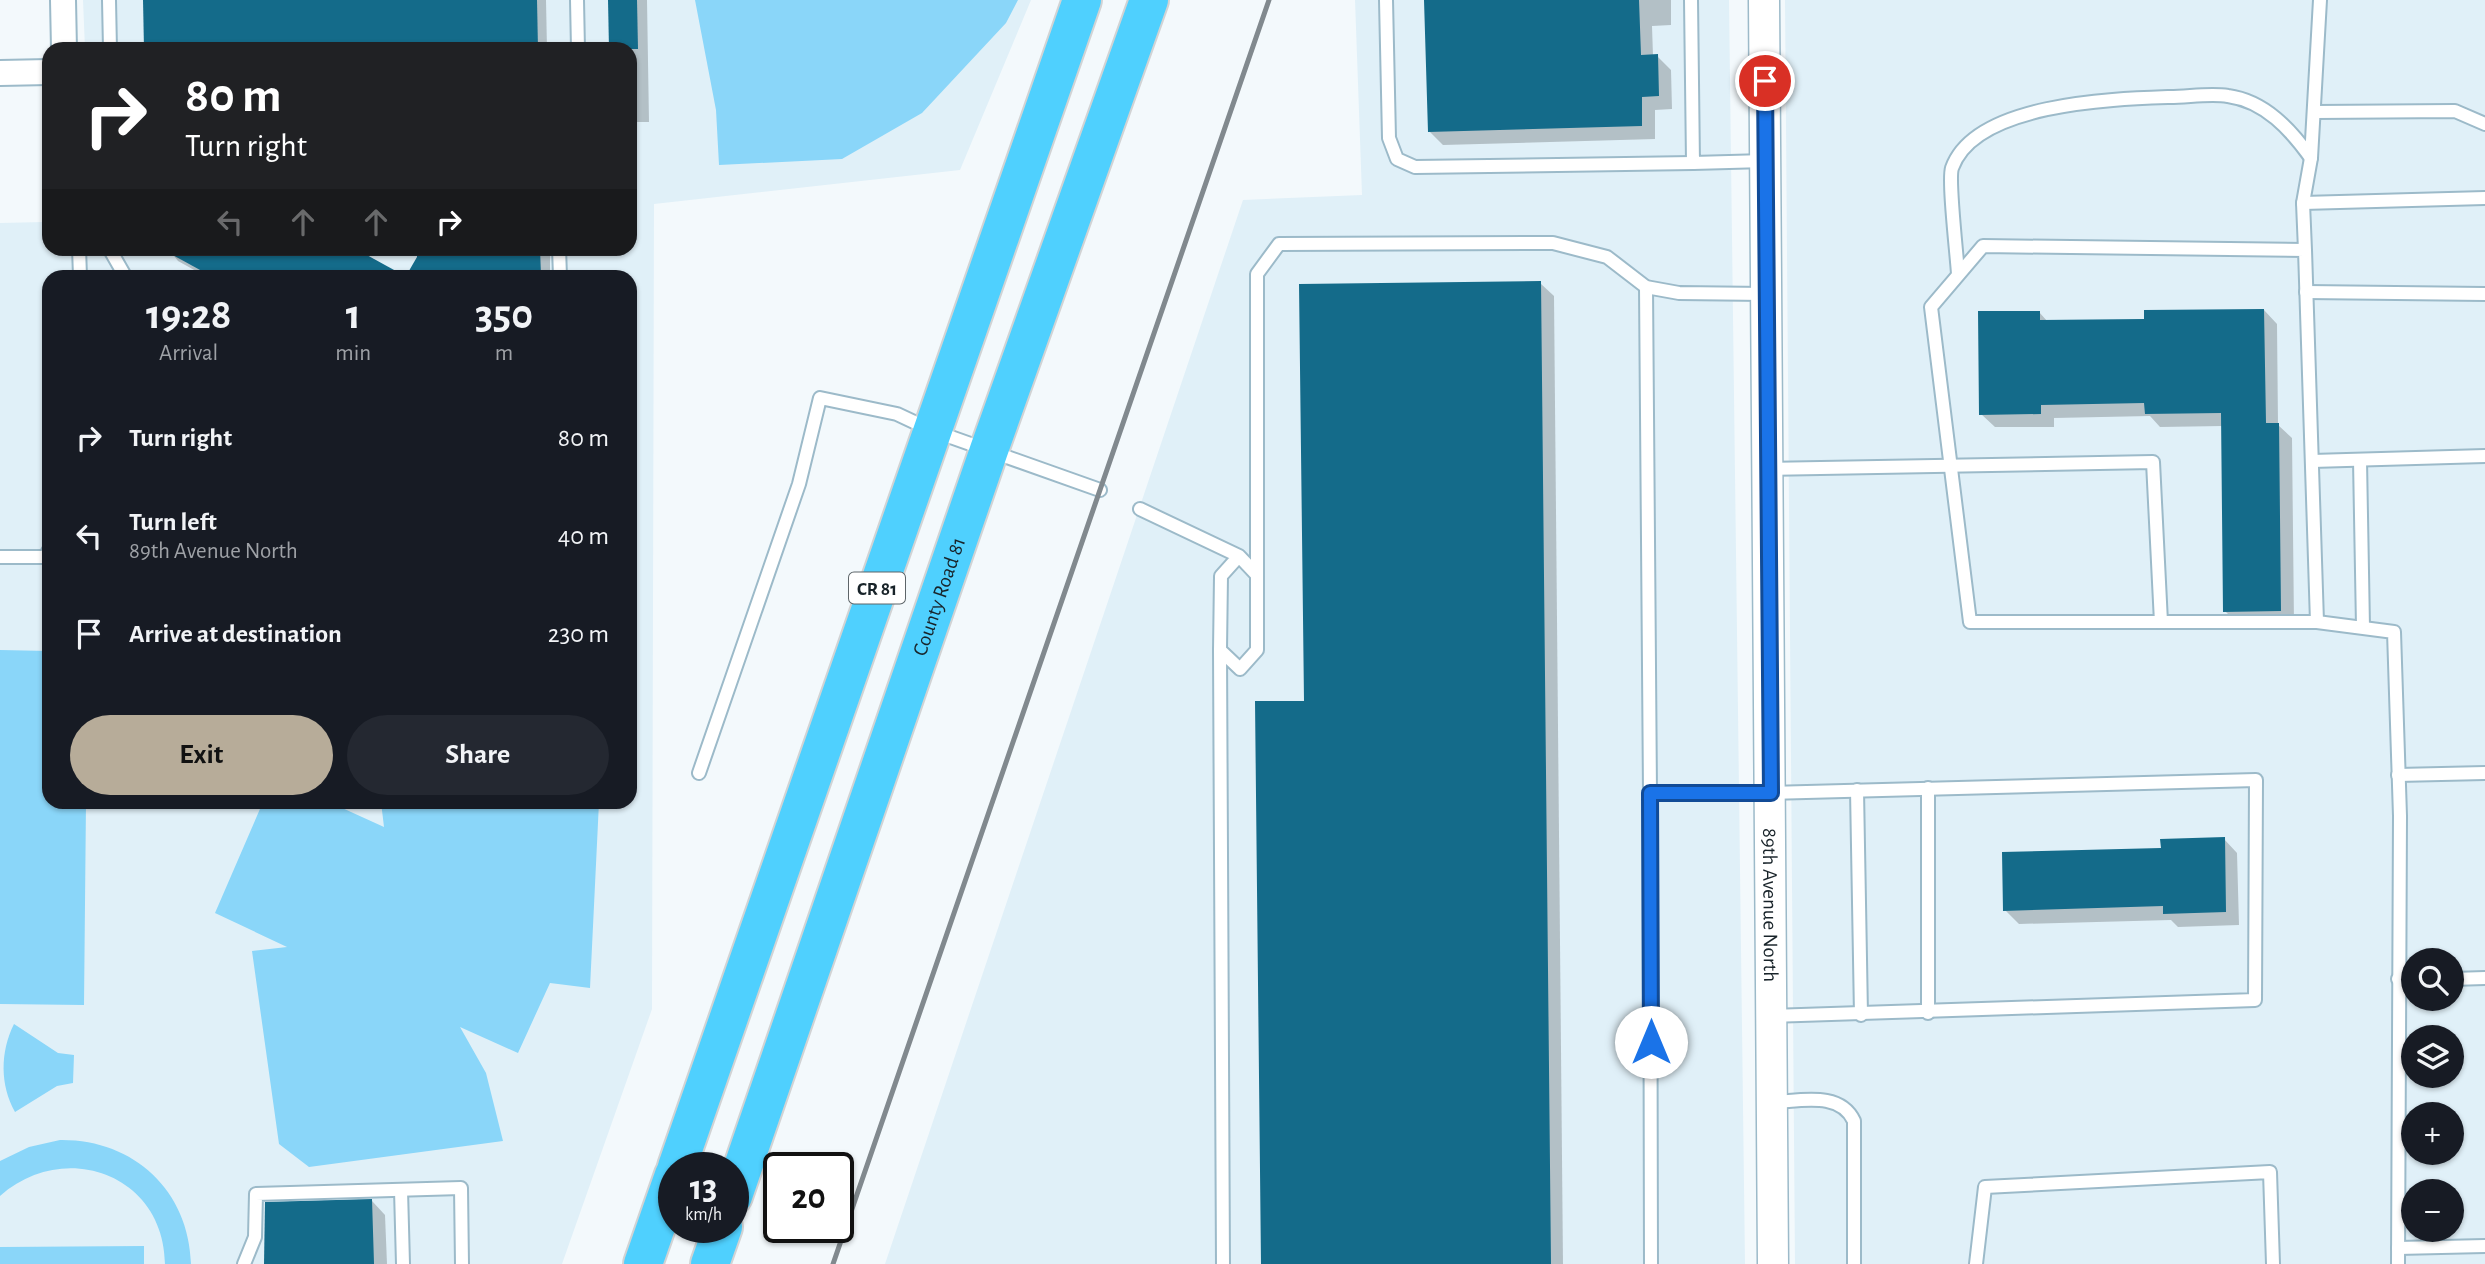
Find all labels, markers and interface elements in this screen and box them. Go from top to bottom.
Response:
pin [1735,51,1795,111]
icon: arrive [1746,62,1784,100]
icon: right [70,70,161,161]
text: 80 m [185,72,282,121]
text: Turn right [185,130,307,162]
icon: left [211,203,249,241]
icon: ahead [284,203,322,241]
icon: ahead [357,203,395,241]
icon: right [430,203,468,241]
text: 19:28 [146,294,231,336]
text: 1 [346,294,361,336]
text: 350 [475,294,533,336]
text: Arrival [159,342,218,365]
text: min [335,342,371,365]
text: m [495,342,513,365]
icon: right [70,419,108,457]
text: Turn right [129,425,232,451]
text: 80 m [558,425,609,451]
text: Turn left [129,509,217,535]
icon: left [70,517,108,555]
text: 40 m [558,523,609,549]
street label: County Road 81 [909,535,969,658]
text: 89th Avenue North [129,540,298,563]
road number: CR 81 [849,572,905,604]
icon: arrive [70,615,108,653]
text: Arrive at destination [129,621,342,647]
text: 230 m [548,621,609,647]
button: Exit [70,715,333,795]
button: Share [347,715,609,795]
street label: 89th Avenue North [1759,828,1781,982]
map controls [2401,948,2464,1242]
button: search [2401,948,2464,1011]
position arrow [1614,1005,1688,1079]
button: layers [2401,1025,2464,1088]
button: + [2401,1102,2464,1165]
speed limit sign: 20 [763,1152,854,1243]
text: 13 [690,1171,717,1206]
button: − [2401,1179,2464,1242]
text: km/h [685,1206,722,1224]

